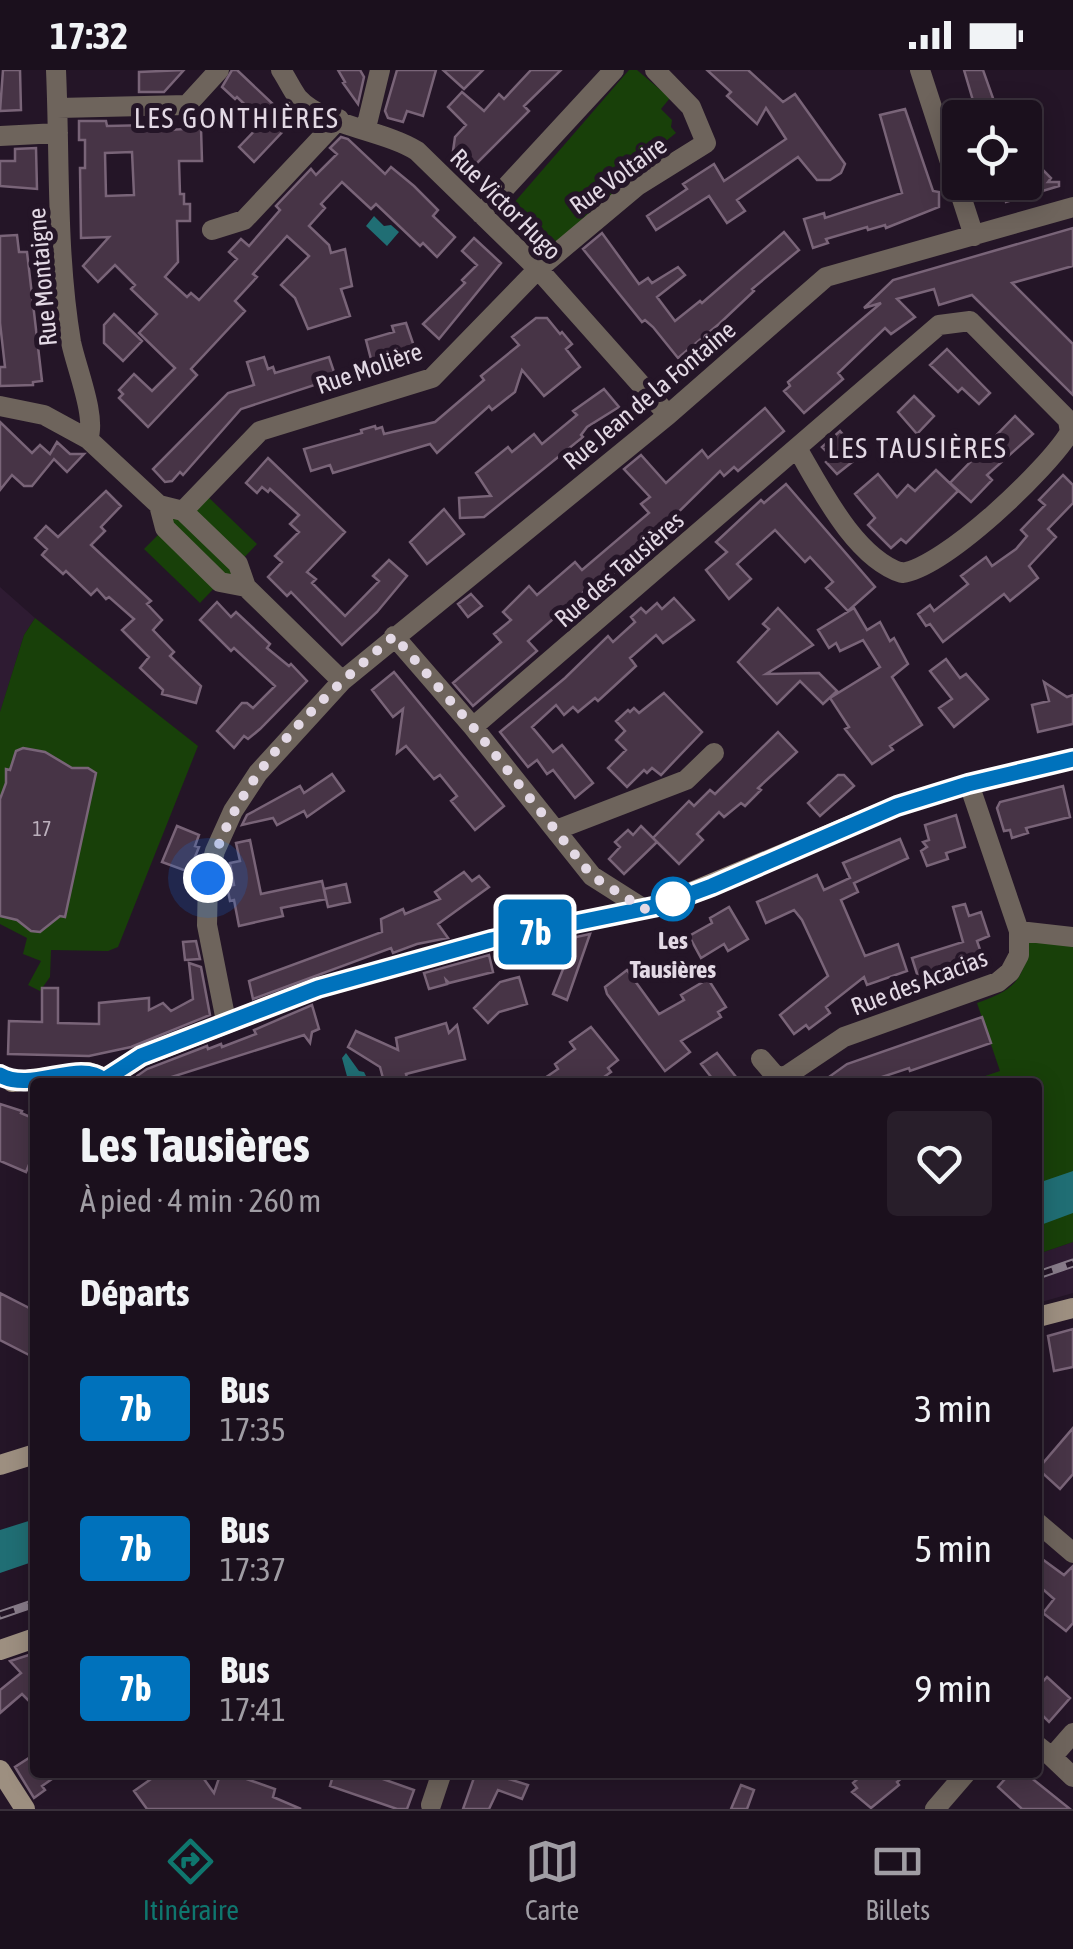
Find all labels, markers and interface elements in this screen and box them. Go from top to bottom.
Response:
text: 17:32 [50,14,128,57]
map controls [942,100,1042,200]
button: locate [942,100,1042,200]
district label: LES GONTHIÈRES [134,102,340,134]
street label: Rue Voltaire [564,131,672,219]
street label: Rue Victor Hugo [445,143,567,265]
street label: Rue Montaigne [22,207,62,347]
street label: Rue Jean de la Fontaine [557,315,741,475]
street label: Rue Molière [312,337,426,399]
district label: LES TAUSIÈRES [828,432,1008,464]
street label: Rue des Tausières [549,505,689,632]
house number: 17 [33,817,51,840]
your location [183,853,233,903]
marker: Les Tausières [652,878,694,920]
line badge: 7b [490,900,580,964]
text: 7b [518,912,552,952]
place label: Les Tausières [630,926,716,983]
street label: Rue des Acacias [847,943,991,1021]
button: heart [887,1111,992,1216]
text: Les Tausières [80,1117,310,1172]
text: À pied · 4 min · 260 m [80,1182,321,1219]
text: Départs [80,1271,189,1314]
text: Bus [220,1368,270,1411]
text: 3 min [914,1387,992,1430]
text: 7b [118,1388,152,1428]
text: 17:35 [220,1411,286,1448]
text: Bus [220,1508,270,1551]
text: 5 min [914,1527,992,1570]
text: 7b [118,1528,152,1568]
text: 17:37 [220,1551,286,1588]
text: Bus [220,1648,270,1691]
text: 9 min [914,1667,992,1710]
text: 7b [118,1668,152,1708]
text: 17:41 [220,1691,286,1728]
tab: Itinéraire [143,1834,239,1926]
tab: Carte [525,1834,580,1926]
tab: Billets [865,1834,930,1926]

